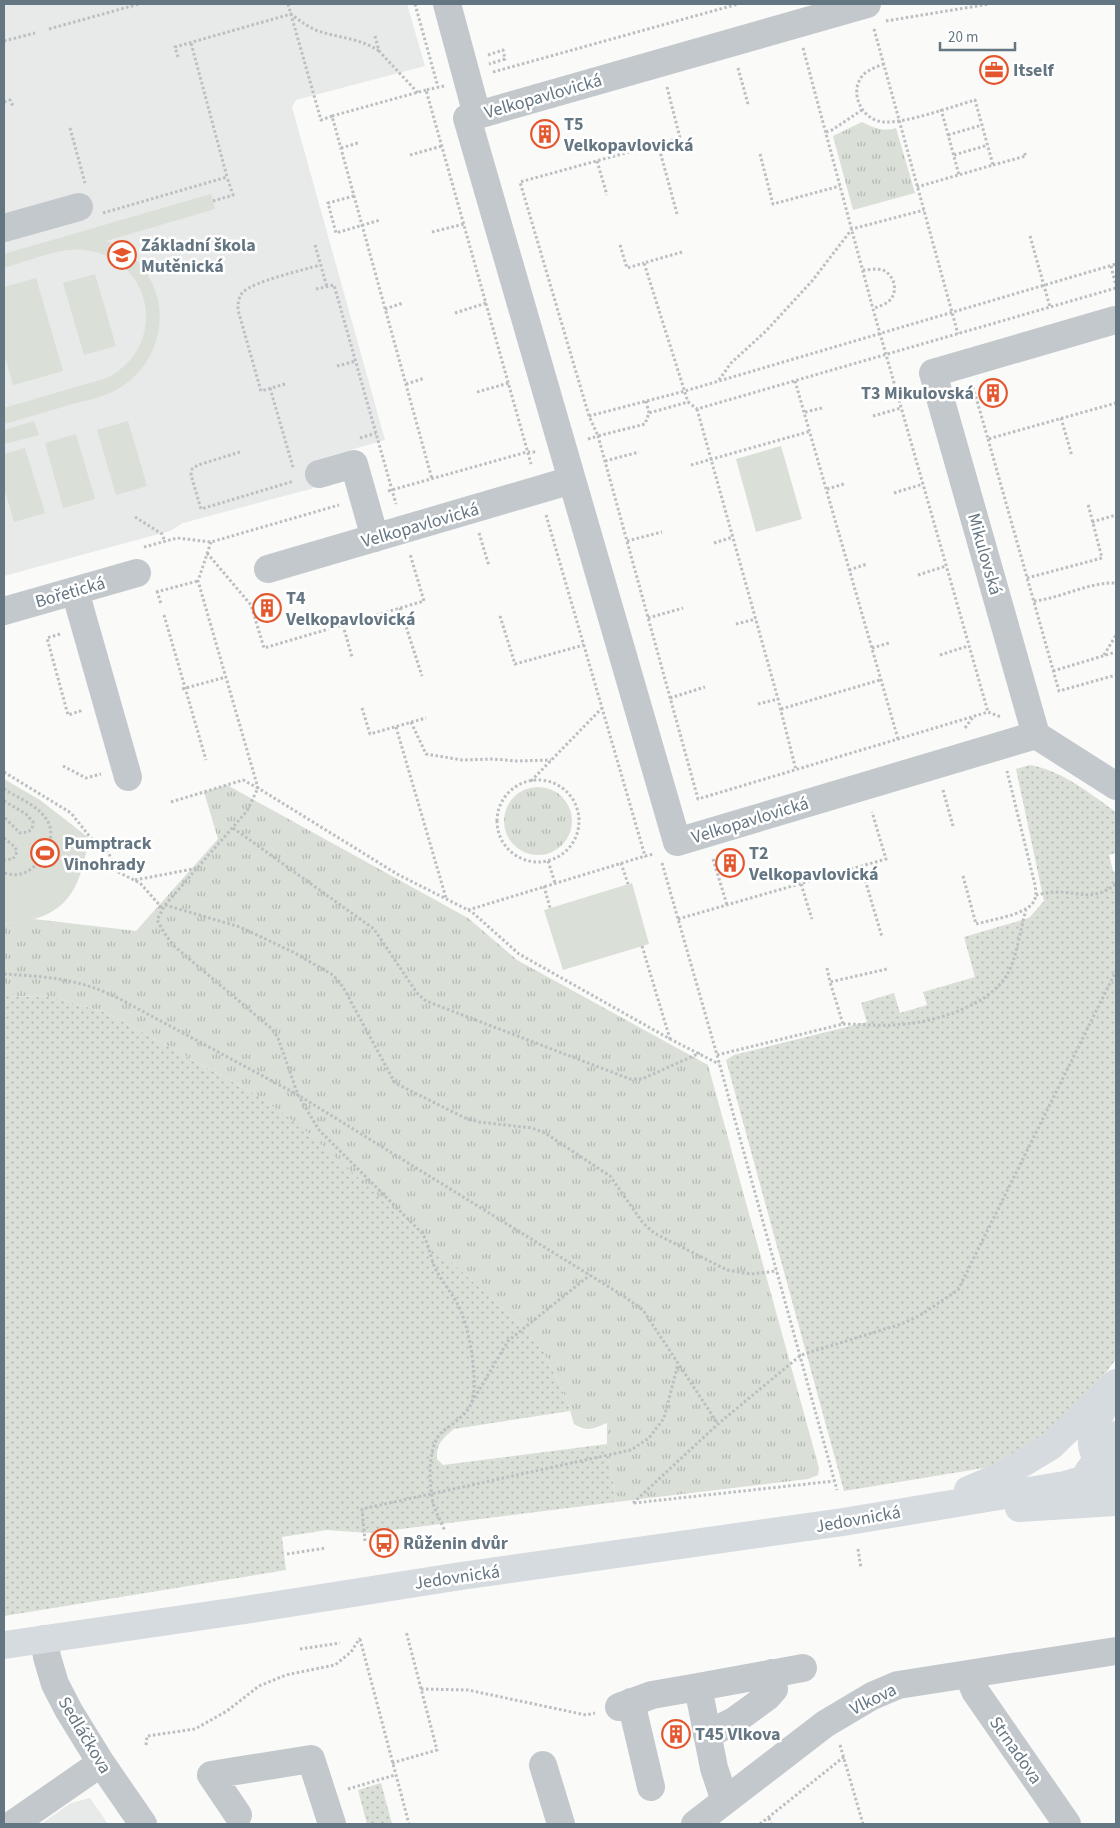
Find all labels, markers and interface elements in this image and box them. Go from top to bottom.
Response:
scale bar [940,20,1015,52]
text: 20 m [948,27,978,48]
office icon: Itself [979,55,1009,85]
place label: Itself [1013,58,1055,83]
street label: Velkopavlovická [481,68,605,125]
place label: T5 Velkopavlovická [563,112,693,158]
building icon: T5 Velkopavlovická [530,119,560,149]
place label: Základní škola Mutěnická [141,233,256,279]
school or university icon: Základní škola Mutěnická [107,240,137,270]
building icon: T3 Mikulovská [978,378,1008,408]
place label: T3 Mikulovská [861,381,974,406]
street label: Velkopavlovická [358,497,482,554]
street label: Mikulovská [961,510,1008,598]
street label: Bořetická [32,571,108,614]
place label: T4 Velkopavlovická [285,586,415,632]
building icon: T4 Velkopavlovická [252,593,282,623]
street label: Velkopavlovická [689,791,812,850]
place label: Pumptrack Vinohrady [63,831,152,877]
sports icon: Pumptrack Vinohrady [30,838,60,868]
place label: T2 Velkopavlovická [748,841,878,887]
building icon: T2 Velkopavlovická [715,848,745,878]
street label: Jedovnická [814,1500,903,1539]
bus stop icon: Růženin dvůr [369,1528,399,1558]
place label: Růženin dvůr [403,1531,509,1556]
street label: Jedovnická [413,1559,501,1596]
street label: Vlkova [846,1677,901,1721]
street label: Sedláčkova [52,1692,117,1778]
street label: Strnadova [983,1711,1048,1789]
building icon: T45 Vlkova [661,1719,691,1749]
place label: T45 Vlkova [695,1722,781,1747]

